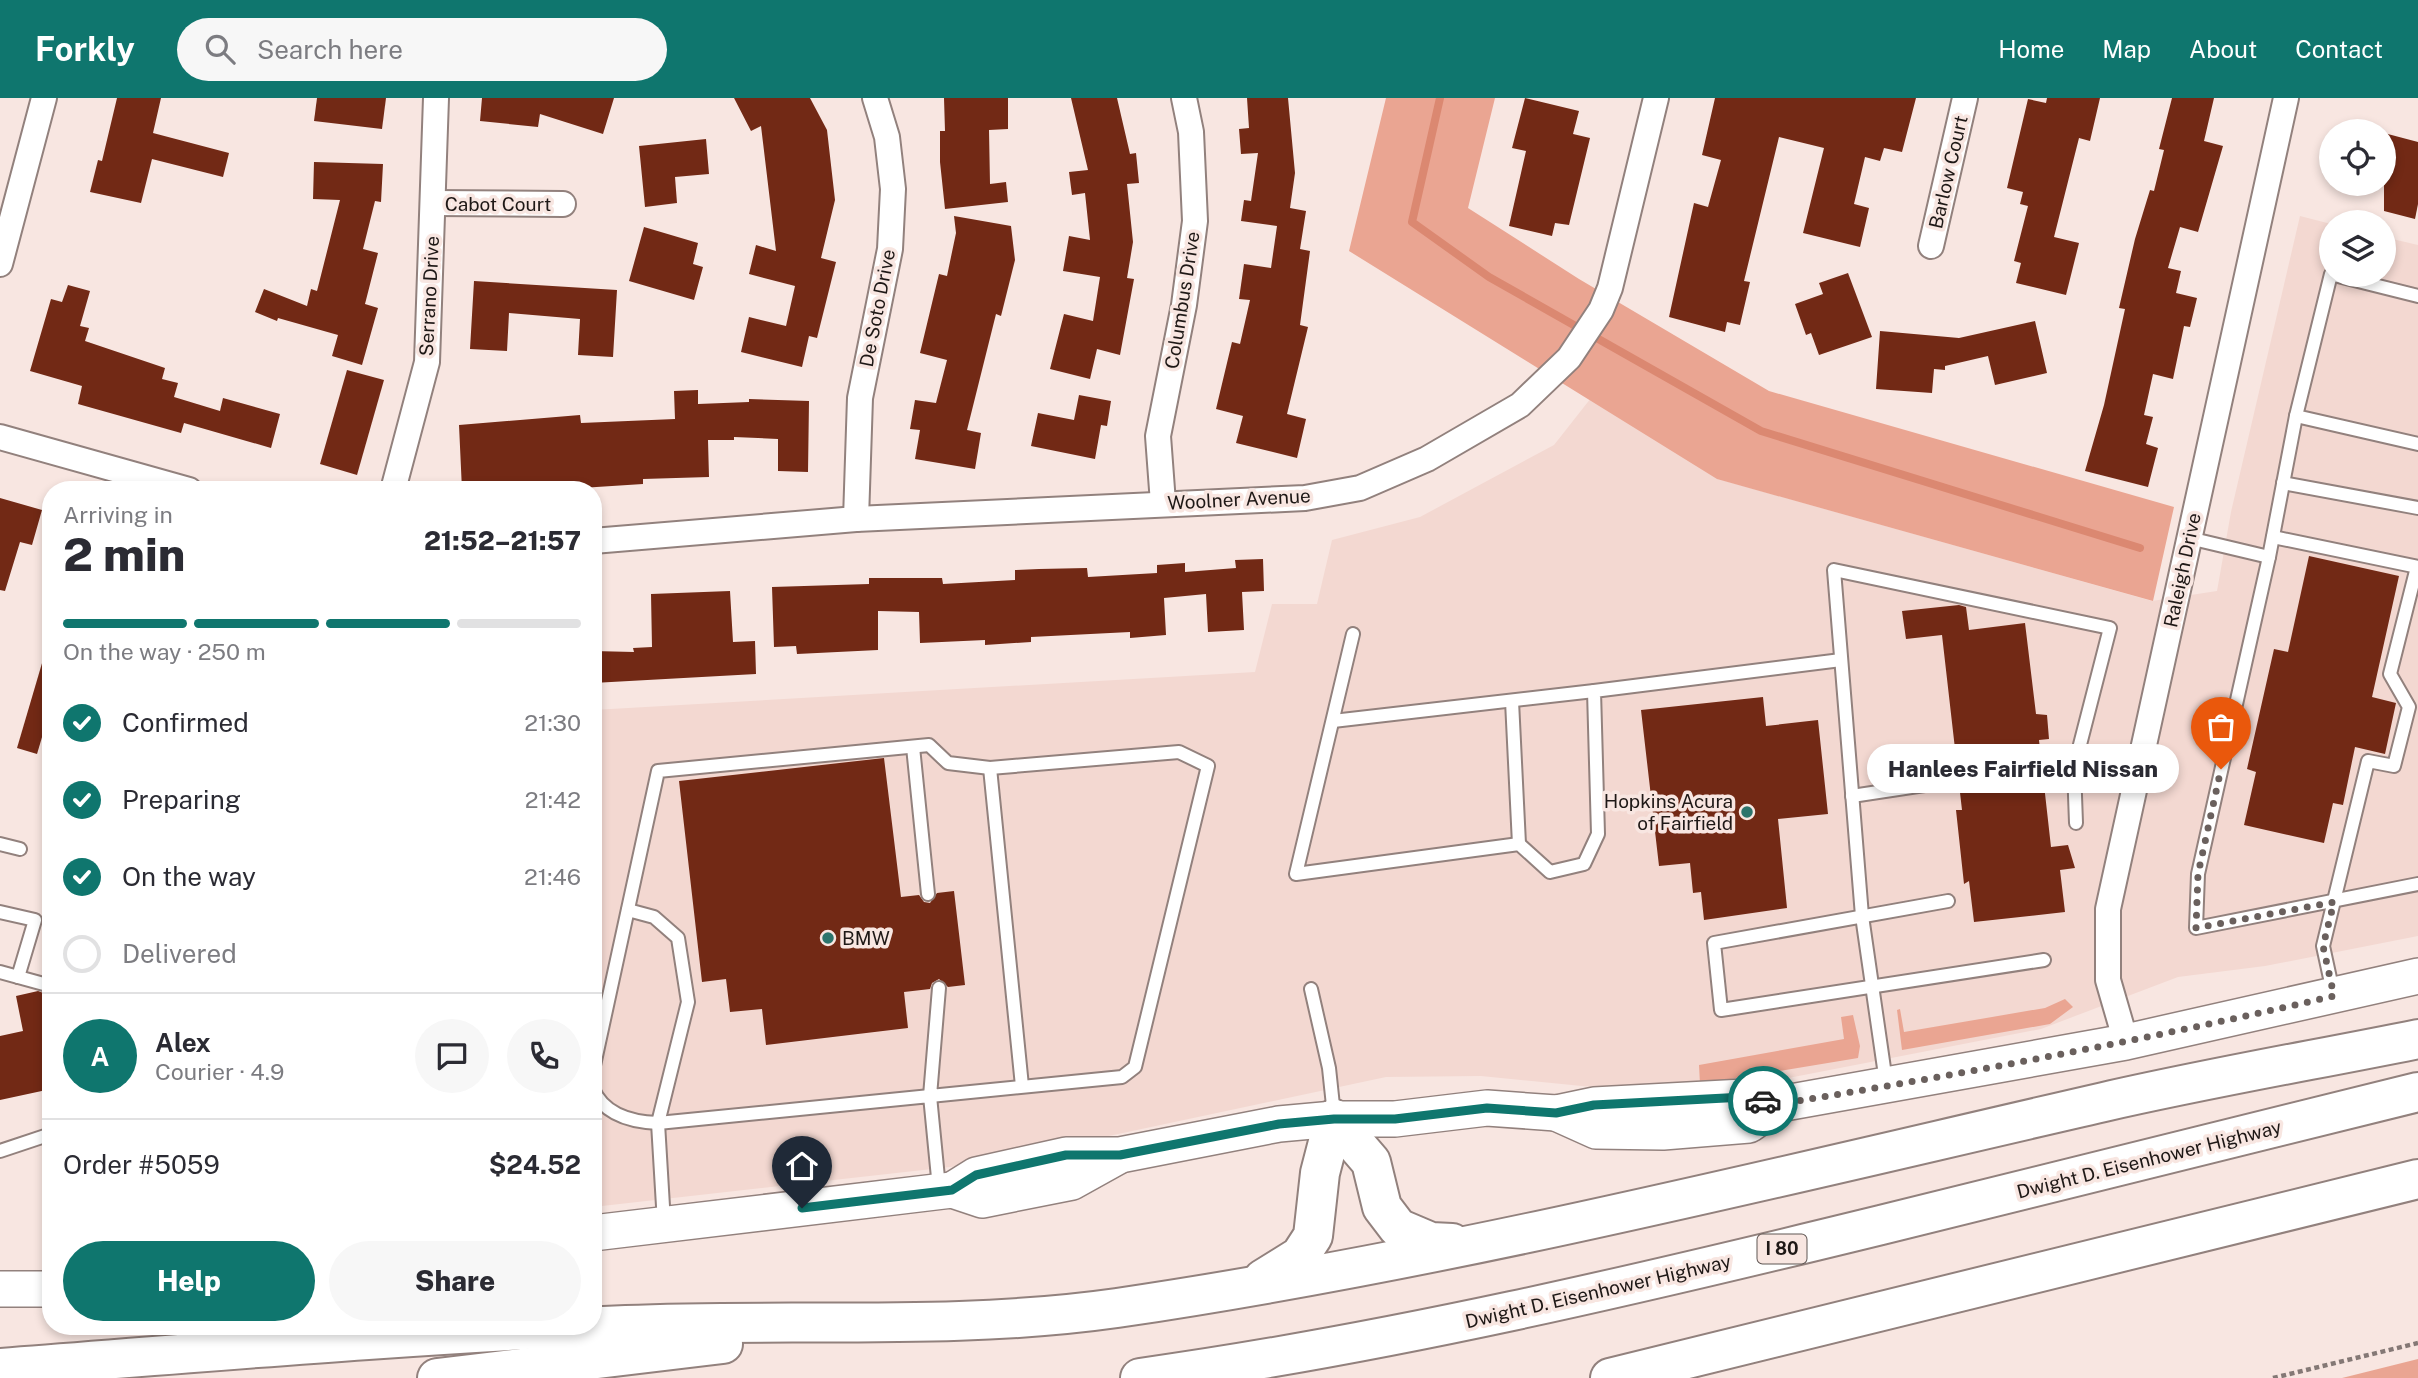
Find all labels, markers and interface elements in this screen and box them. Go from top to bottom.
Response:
search box [177,18,667,81]
text: Forkly [35,30,135,68]
icon: search [201,30,239,68]
text: Search here [257,34,403,65]
text: Home [1998,35,2064,63]
text: Map [2102,35,2151,63]
text: About [2189,35,2257,63]
text: Contact [2295,35,2383,63]
street label: Barlow Court [1924,113,1972,231]
map controls [2319,119,2396,287]
button: locate [2319,119,2396,196]
street label: Cabot Court [445,193,551,215]
button: layers [2319,210,2396,287]
street label: Columbus Drive [1160,230,1204,370]
street label: Serrano Drive [415,235,443,357]
street label: De Soto Drive [855,247,899,369]
street label: Woolner Avenue [1167,484,1311,514]
text: Arriving in [63,501,173,528]
street label: Raleigh Drive [2159,511,2205,629]
text: 21:52–21:57 [424,525,581,556]
text: 2 min [63,527,185,581]
text: On the way · 250 m [63,638,266,665]
pin [2191,697,2251,769]
icon: check [63,704,101,742]
text: Confirmed [122,707,249,738]
icon: bag [2202,708,2240,746]
text: 21:30 [524,709,581,736]
callout: Hanlees Fairfield Nissan [1868,744,2179,794]
text: Hanlees Fairfield Nissan [1888,755,2158,782]
icon: check [63,781,101,819]
text: Preparing [122,784,241,815]
text: 21:42 [525,786,581,813]
place label: Hopkins Acura of Fairfield [1604,790,1733,834]
marker: Hopkins Acura of Fairfield [1739,804,1755,820]
icon: check [63,858,101,896]
text: On the way [122,861,256,892]
text: 21:46 [524,863,581,890]
place label: BMW [842,927,890,949]
marker: BMW [820,930,836,946]
text: Delivered [122,938,237,969]
button: chat [415,1019,489,1093]
button: phone [507,1019,581,1093]
text: Alex [155,1027,211,1058]
text: A [91,1041,109,1072]
text: Courier · 4.9 [155,1058,284,1085]
courier [1728,1066,1798,1136]
icon: car [1744,1082,1782,1120]
street label: Dwight D. Eisenhower Highway [2014,1115,2284,1203]
pin [772,1136,832,1208]
icon: home [783,1147,821,1185]
text: Order #5059 [63,1149,220,1180]
text: $24.52 [489,1149,581,1180]
road number: I 80 [1758,1234,1806,1264]
button: Help [63,1241,315,1321]
button: Share [329,1241,581,1321]
street label: Dwight D. Eisenhower Highway [1463,1250,1733,1332]

